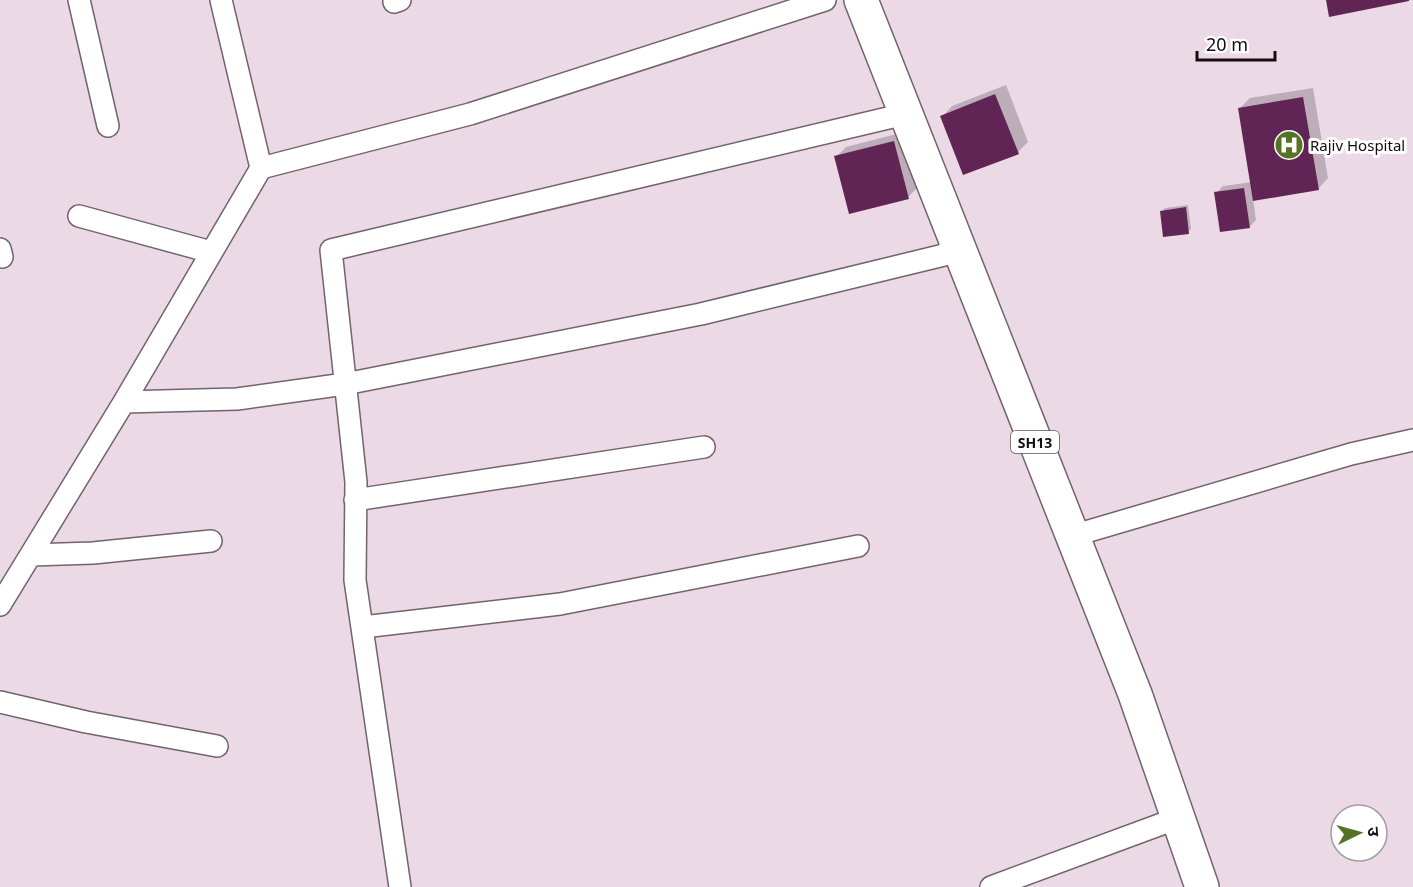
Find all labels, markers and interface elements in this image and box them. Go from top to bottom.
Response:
scale bar [1197,24,1275,62]
text: 20 m [1206,32,1248,56]
hospital icon: Rajiv Hospital [1273,129,1305,161]
place label: Rajiv Hospital [1310,135,1405,155]
road number: SH13 [1011,431,1059,453]
north arrow [1329,803,1389,863]
text: उ [1363,826,1385,838]

